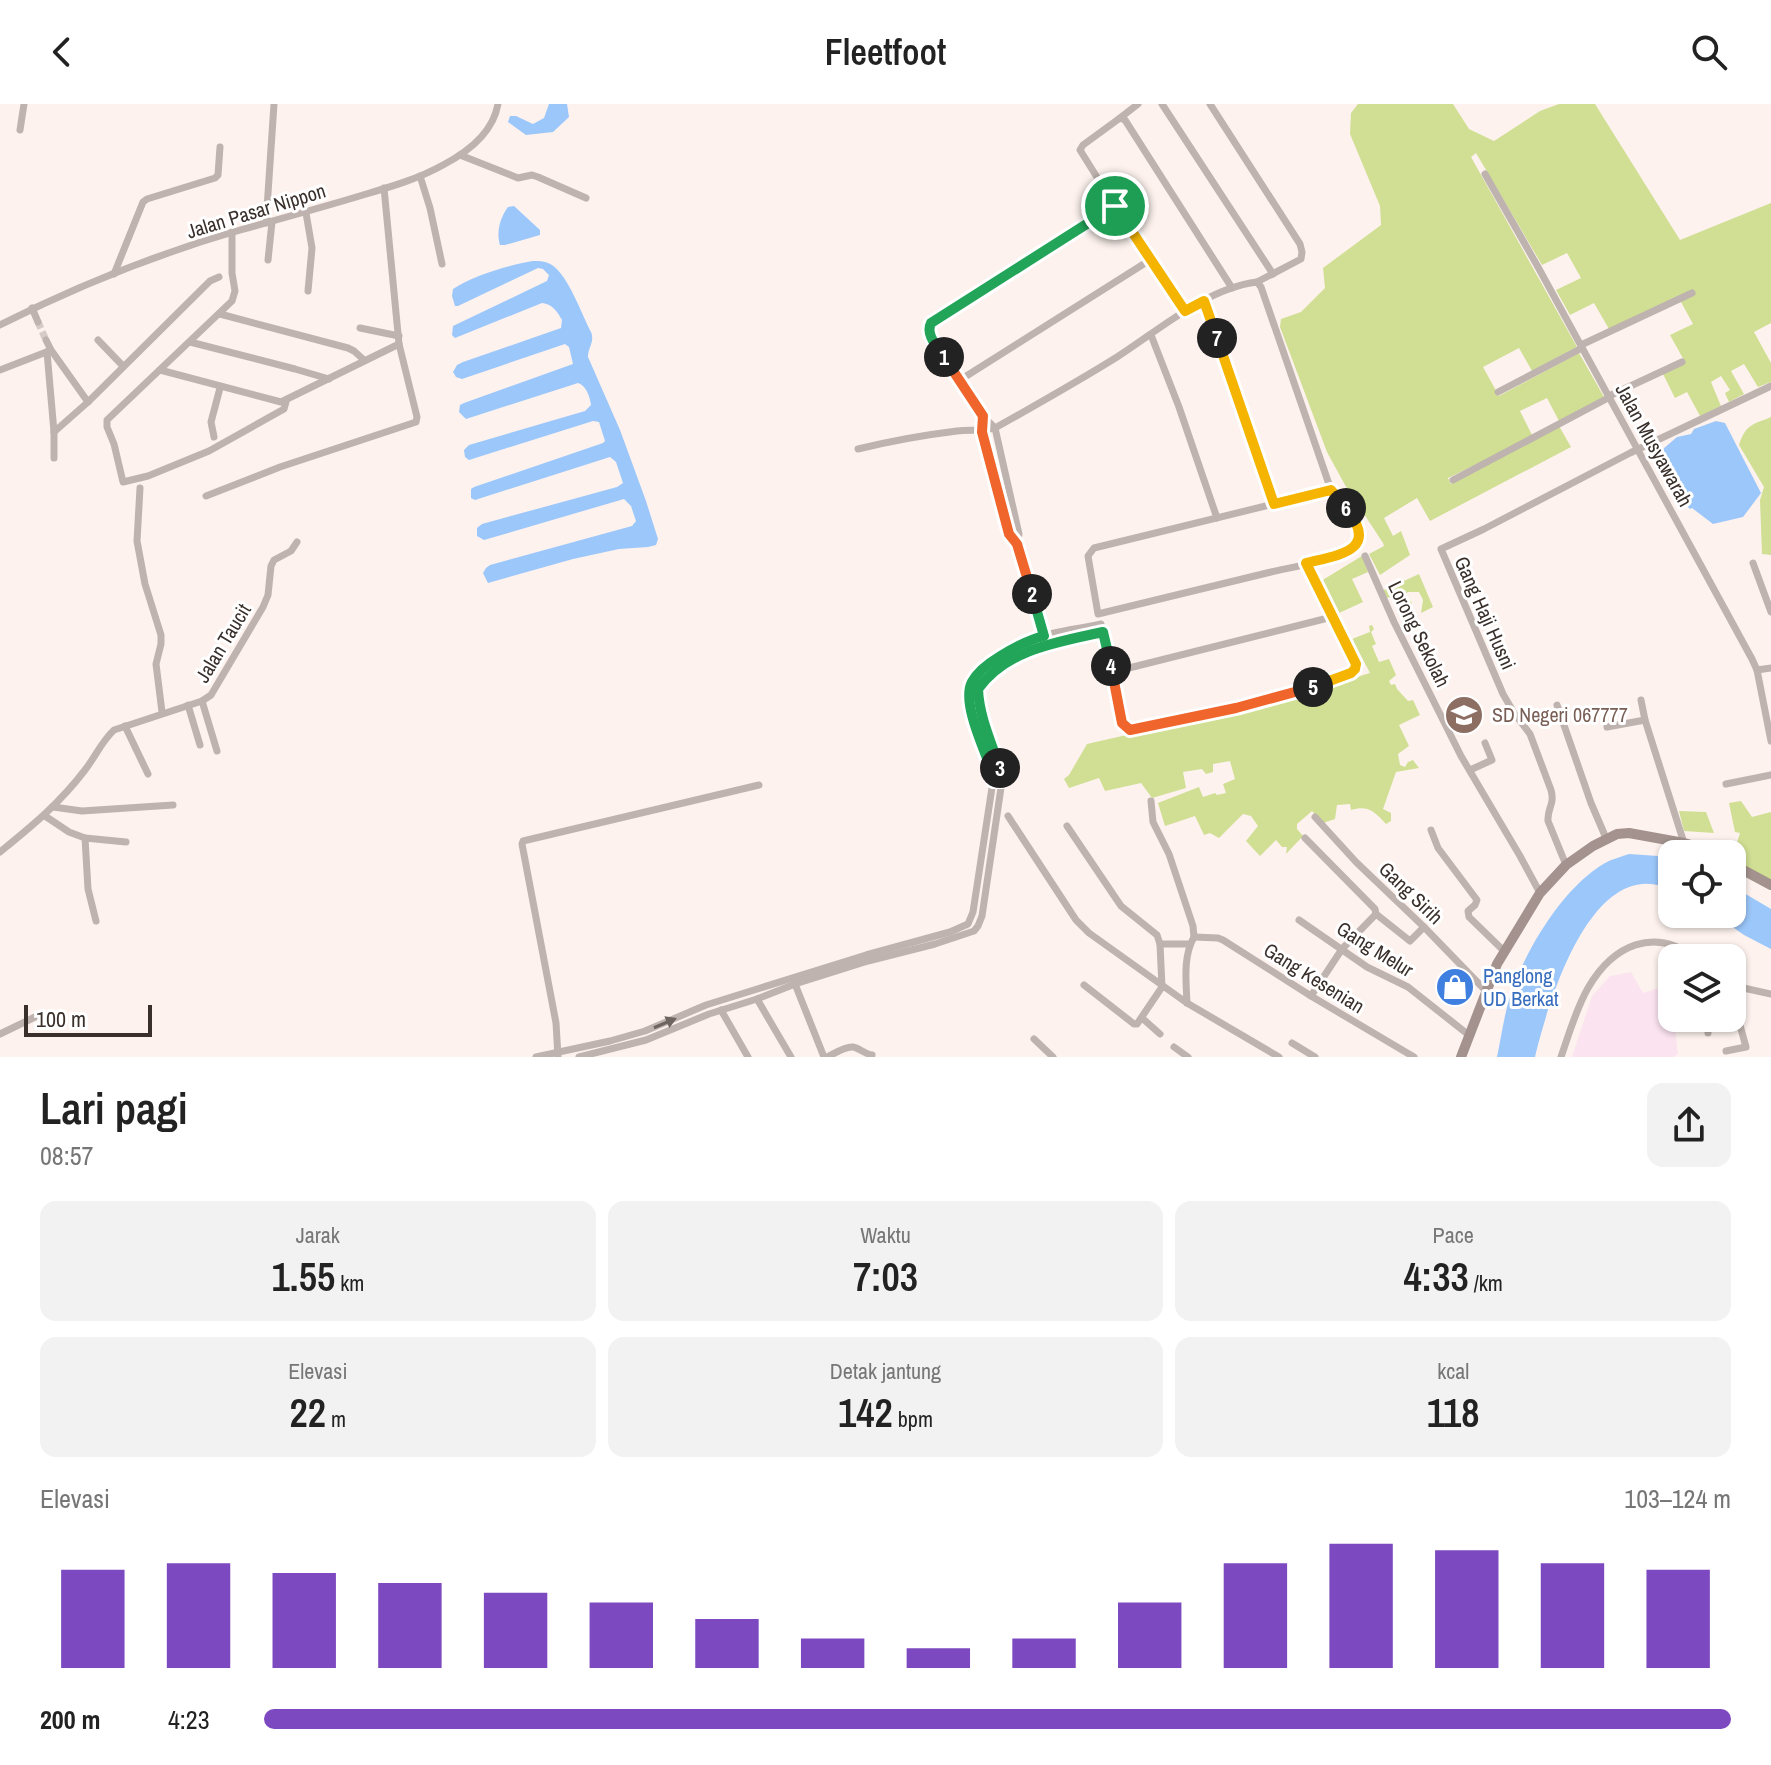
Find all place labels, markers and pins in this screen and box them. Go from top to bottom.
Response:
pin [1081,172,1149,240]
pin: 7 [1197,318,1237,358]
pin: 1 [924,337,964,377]
pin: 6 [1326,488,1366,528]
pin: 2 [1012,574,1052,614]
pin: 4 [1091,646,1131,686]
pin: 5 [1293,667,1333,707]
school or university icon: SD Negeri 067777 [1443,694,1485,736]
place label: SD Negeri 067777 [1492,701,1628,728]
pin: 3 [980,748,1020,788]
place label: Panglong UD Berkat [1483,962,1559,1012]
shop icon: Panglong UD Berkat [1434,966,1476,1008]

